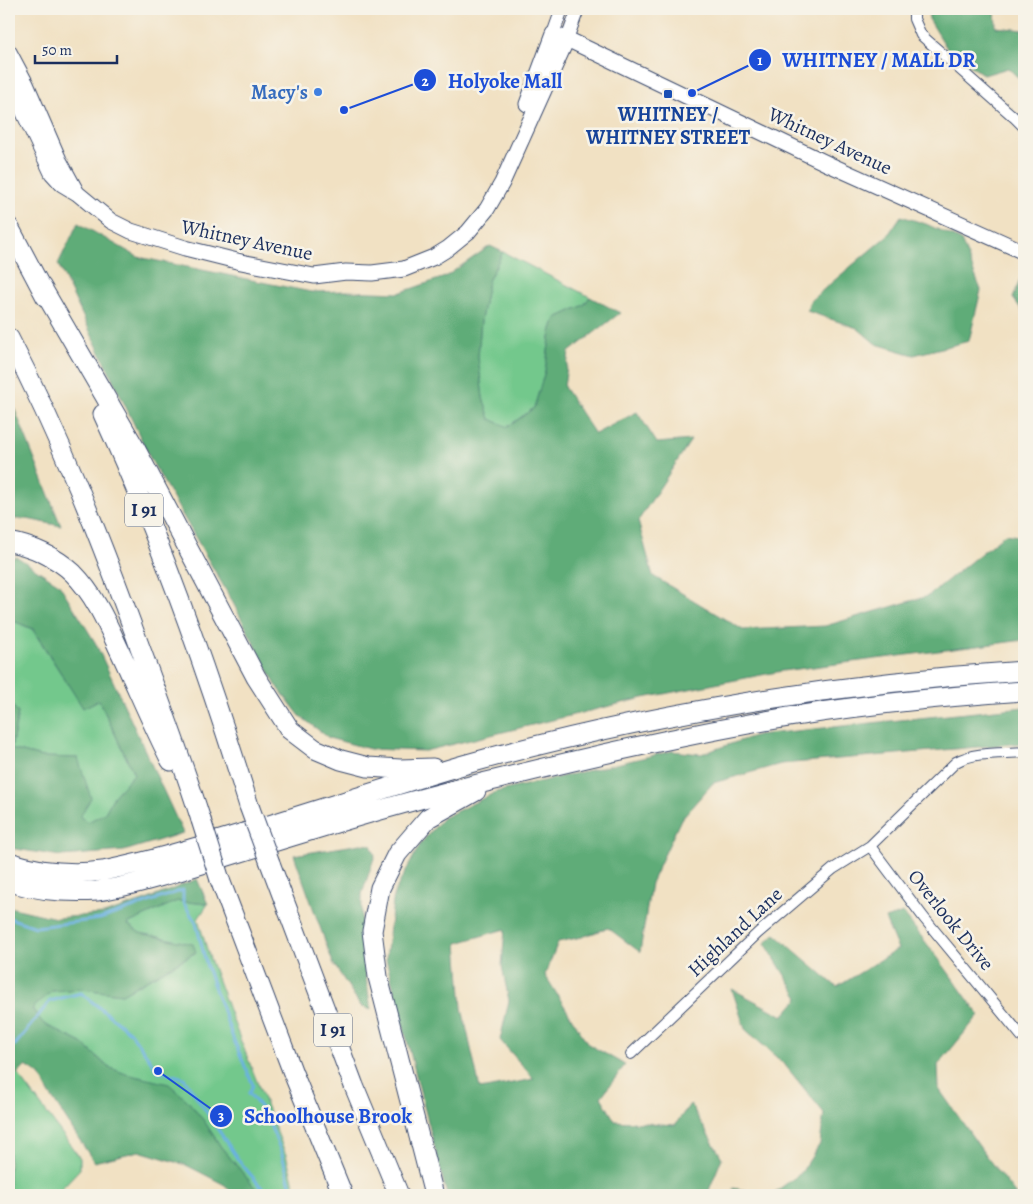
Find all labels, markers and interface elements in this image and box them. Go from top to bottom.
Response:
scale bar [35,32,118,64]
text: 50 m [42,40,72,60]
callout: WHITNEY / MALL DR [747,42,986,78]
text: WHITNEY / MALL DR [781,46,976,74]
text: 1 [757,50,763,70]
callout: Holyoke Mall [413,62,572,98]
text: Holyoke Mall [448,67,563,95]
text: 2 [421,71,429,91]
place label: Macy's [251,79,308,106]
marker: Macy's [312,86,324,98]
marker: WHITNEY / WHITNEY STREET [662,88,674,100]
street label: Whitney Avenue [763,100,896,182]
place label: WHITNEY / WHITNEY STREET [585,101,751,151]
street label: Whitney Avenue [178,213,315,267]
road number: I 91 [125,494,163,526]
street label: Overlook Drive [902,864,1000,976]
street label: Highland Lane [682,881,788,983]
road number: I 91 [314,1014,352,1046]
callout: Schoolhouse Brook [209,1098,422,1134]
text: Schoolhouse Brook [244,1102,412,1130]
text: 3 [218,1106,224,1126]

